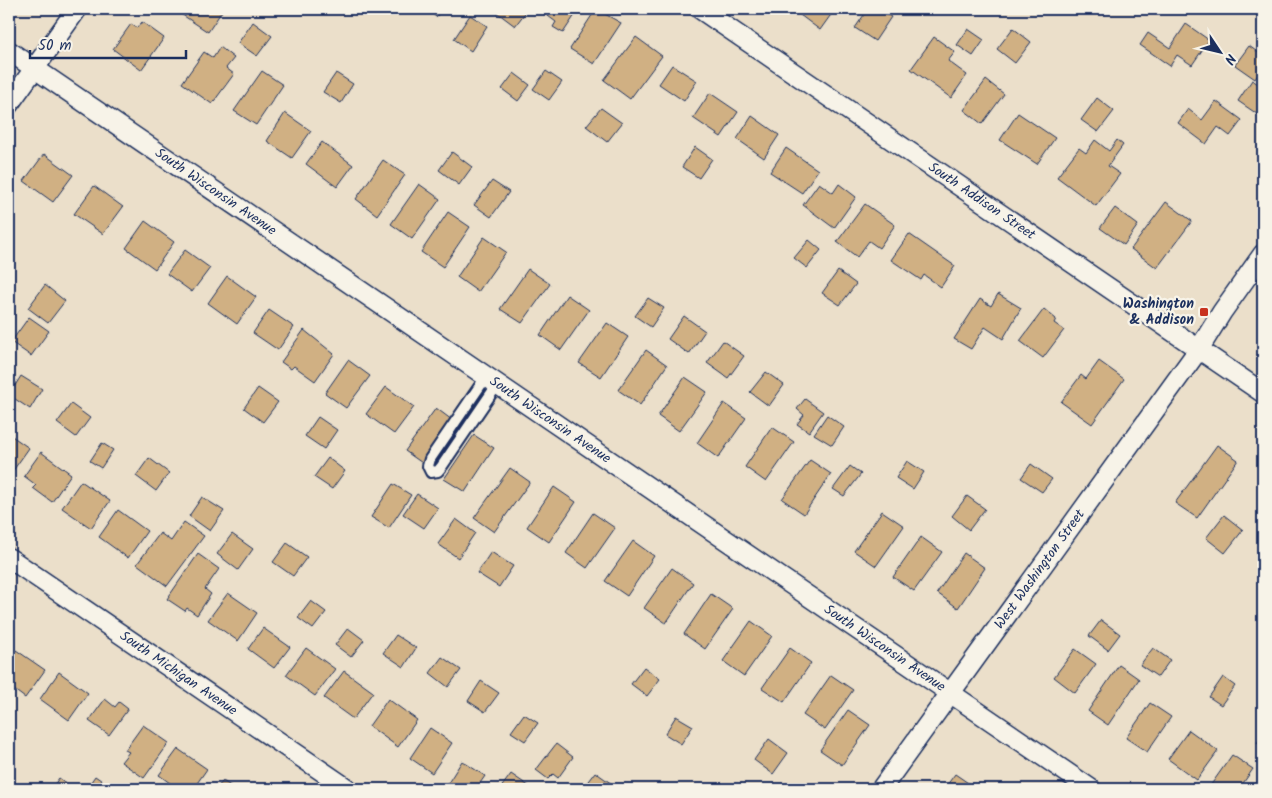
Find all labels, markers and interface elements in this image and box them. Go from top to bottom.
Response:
scale bar [30,28,186,60]
north arrow [1194,28,1244,78]
text: 50 m [38,34,72,58]
text: N [1218,49,1241,69]
street label: South Wisconsin Avenue [150,142,281,242]
street label: South Addison Street [924,157,1040,246]
place label: Washington & Addison [1123,293,1194,331]
marker: Washington & Addison [1198,306,1210,318]
street label: South Wisconsin Avenue [485,371,616,470]
street label: West Washington Street [989,504,1091,634]
street label: South Wisconsin Avenue [819,599,951,698]
street label: South Michigan Avenue [115,625,242,722]

